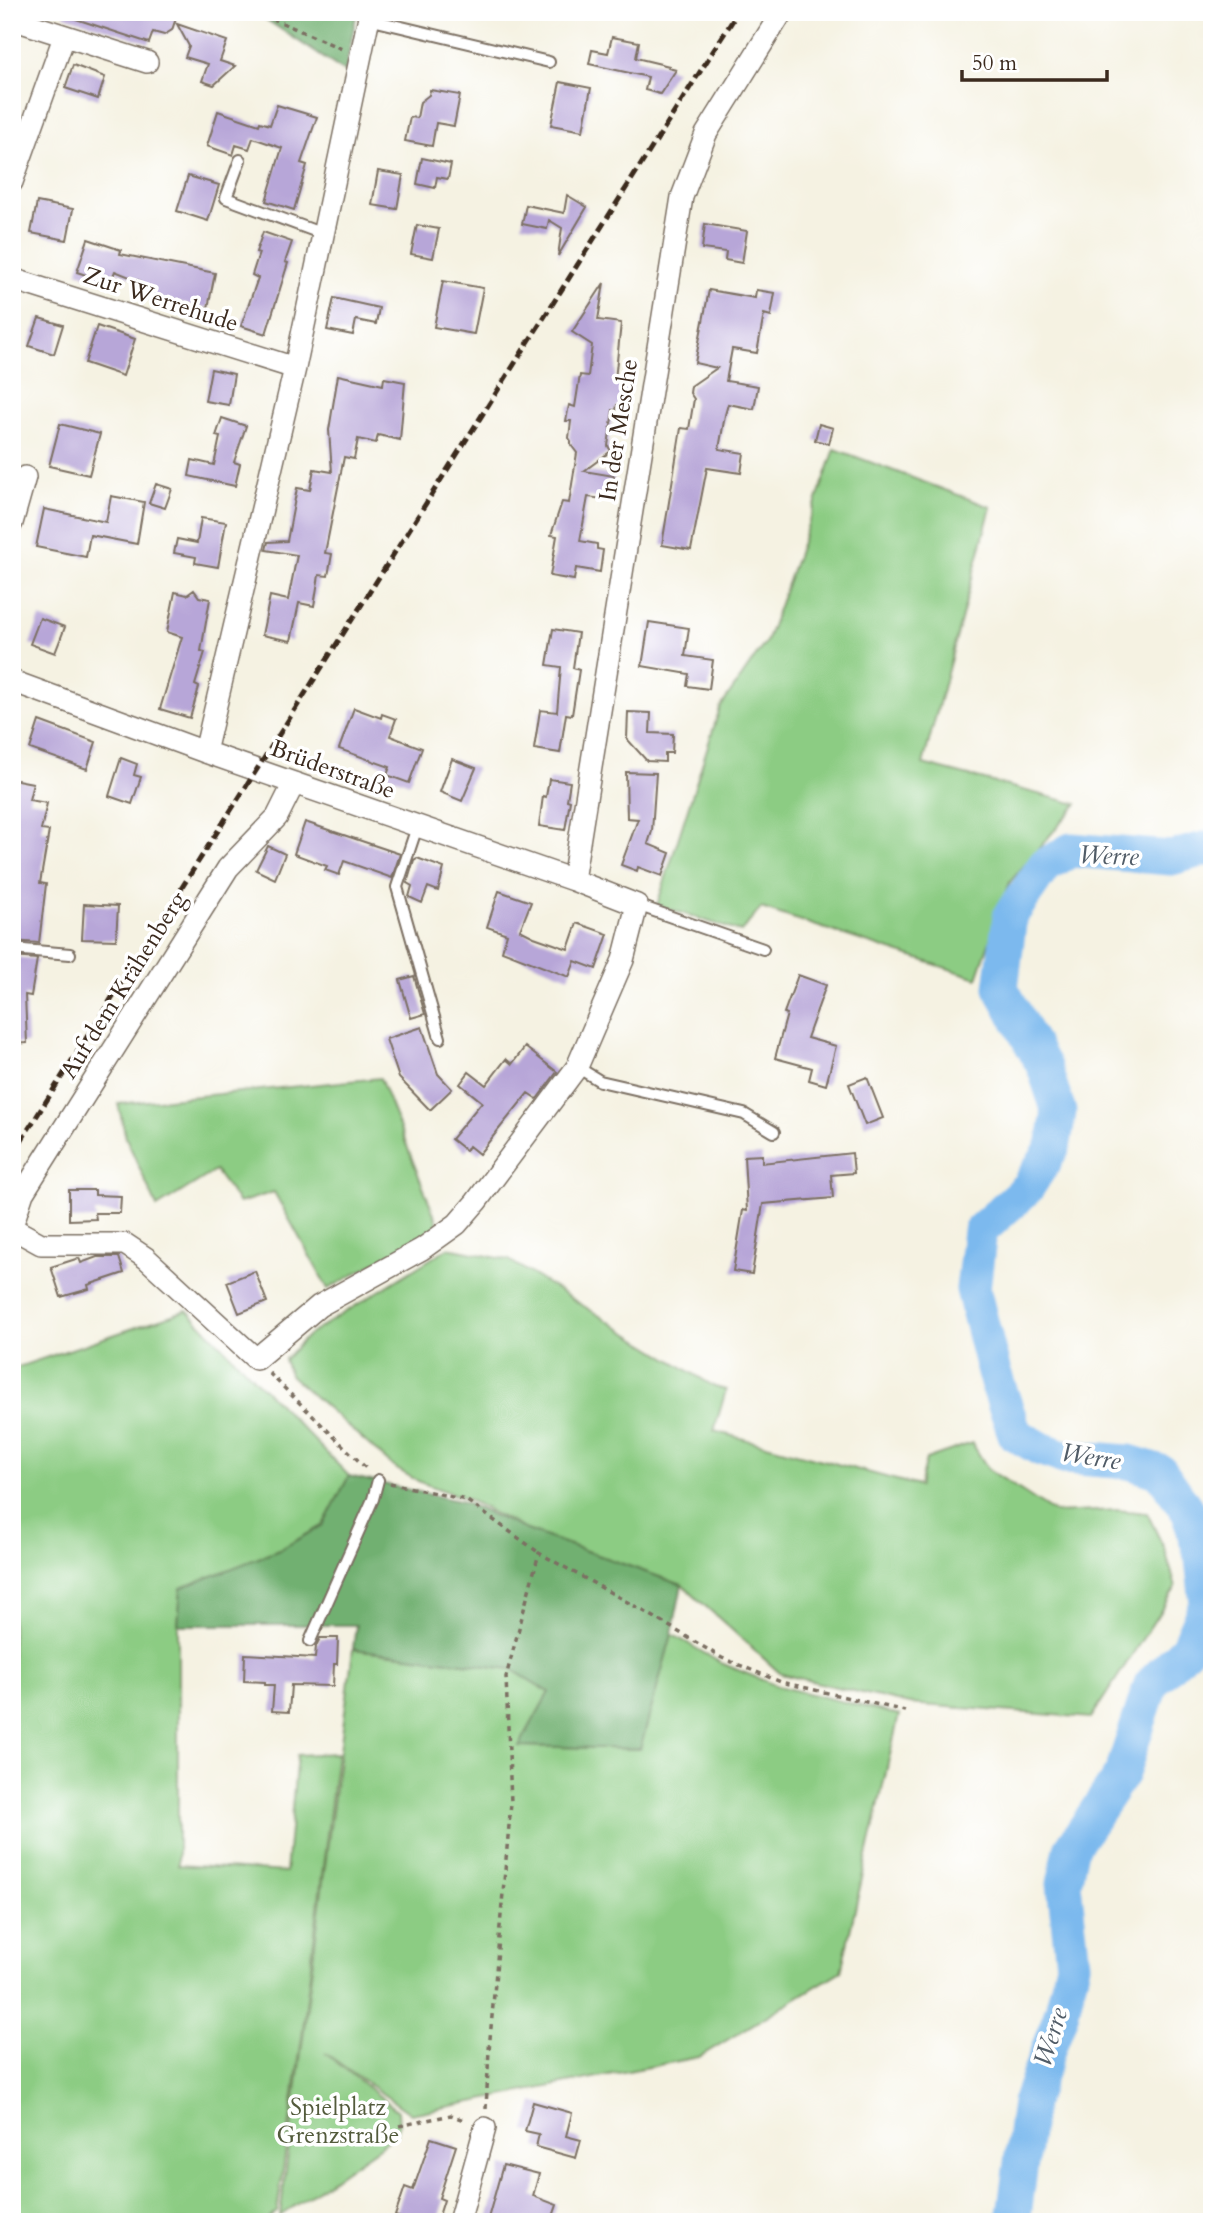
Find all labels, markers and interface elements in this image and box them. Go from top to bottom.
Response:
scale bar [962,38,1107,82]
text: 50 m [972,49,1017,78]
street label: Zur Werrehude [79,259,243,340]
street label: In der Mesche [591,357,646,504]
street label: Brüderstraße [266,732,400,807]
water label: Werre [1078,837,1140,874]
street label: Auf dem Krähenberg [52,885,195,1085]
water label: Werre [1059,1435,1124,1479]
water label: Werre [1025,2002,1076,2071]
park label: Spielplatz Grenzstraße [277,2091,399,2152]

